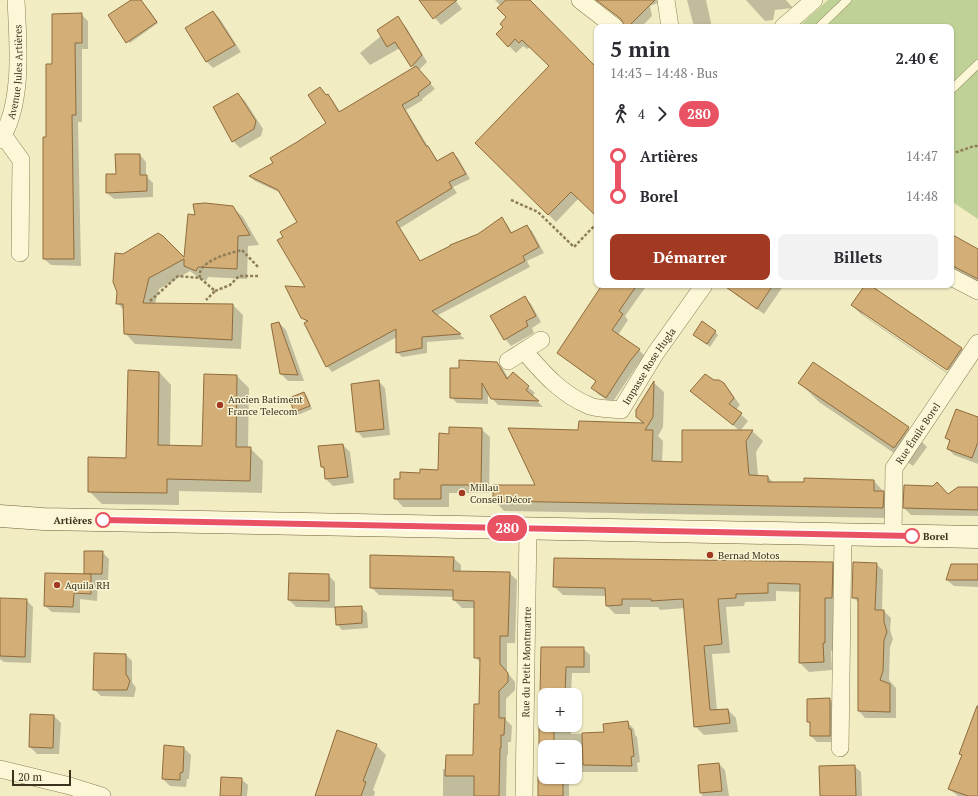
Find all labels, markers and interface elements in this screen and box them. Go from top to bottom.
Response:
street label: Avenue Jules Artières [4,24,25,121]
text: 5 min [610,34,670,63]
text: 2.40 € [896,48,938,68]
text: 14:43 – 14:48 · Bus [610,64,718,82]
icon: walk [610,103,632,125]
icon: forward [651,103,673,125]
text: 280 [687,104,711,123]
text: 4 [638,105,645,123]
text: Artières [640,146,698,166]
text: 14:47 [906,147,938,165]
text: Borel [640,186,678,206]
text: 14:48 [906,187,938,205]
button: Démarrer [610,234,770,280]
button: Billets [778,234,938,280]
street label: Impasse Rose Hugla [619,325,678,407]
place label: Ancien Batiment France Telecom [228,393,303,418]
marker: Ancien Batiment France Telecom [215,400,225,410]
street label: Rue Émile Borel [892,400,943,466]
place label: Millau Conseil Décor [470,481,532,506]
marker: Millau Conseil Décor [457,488,467,498]
marker: Artières [95,512,111,528]
place label: Artières [54,514,92,527]
line badge: 280 [484,515,530,541]
text: 280 [495,518,519,537]
marker: Borel [904,528,920,544]
place label: Borel [923,530,949,543]
place label: Bernad Motos [718,549,780,562]
marker: Bernad Motos [705,550,715,560]
place label: Aquila RH [65,579,110,592]
marker: Aquila RH [52,580,62,590]
street label: Rue du Petit Montmartre [519,606,533,718]
map controls [538,688,582,784]
button: + [538,688,582,732]
button: − [538,740,582,784]
scale bar [12,768,71,787]
text: 20 m [18,770,42,784]

